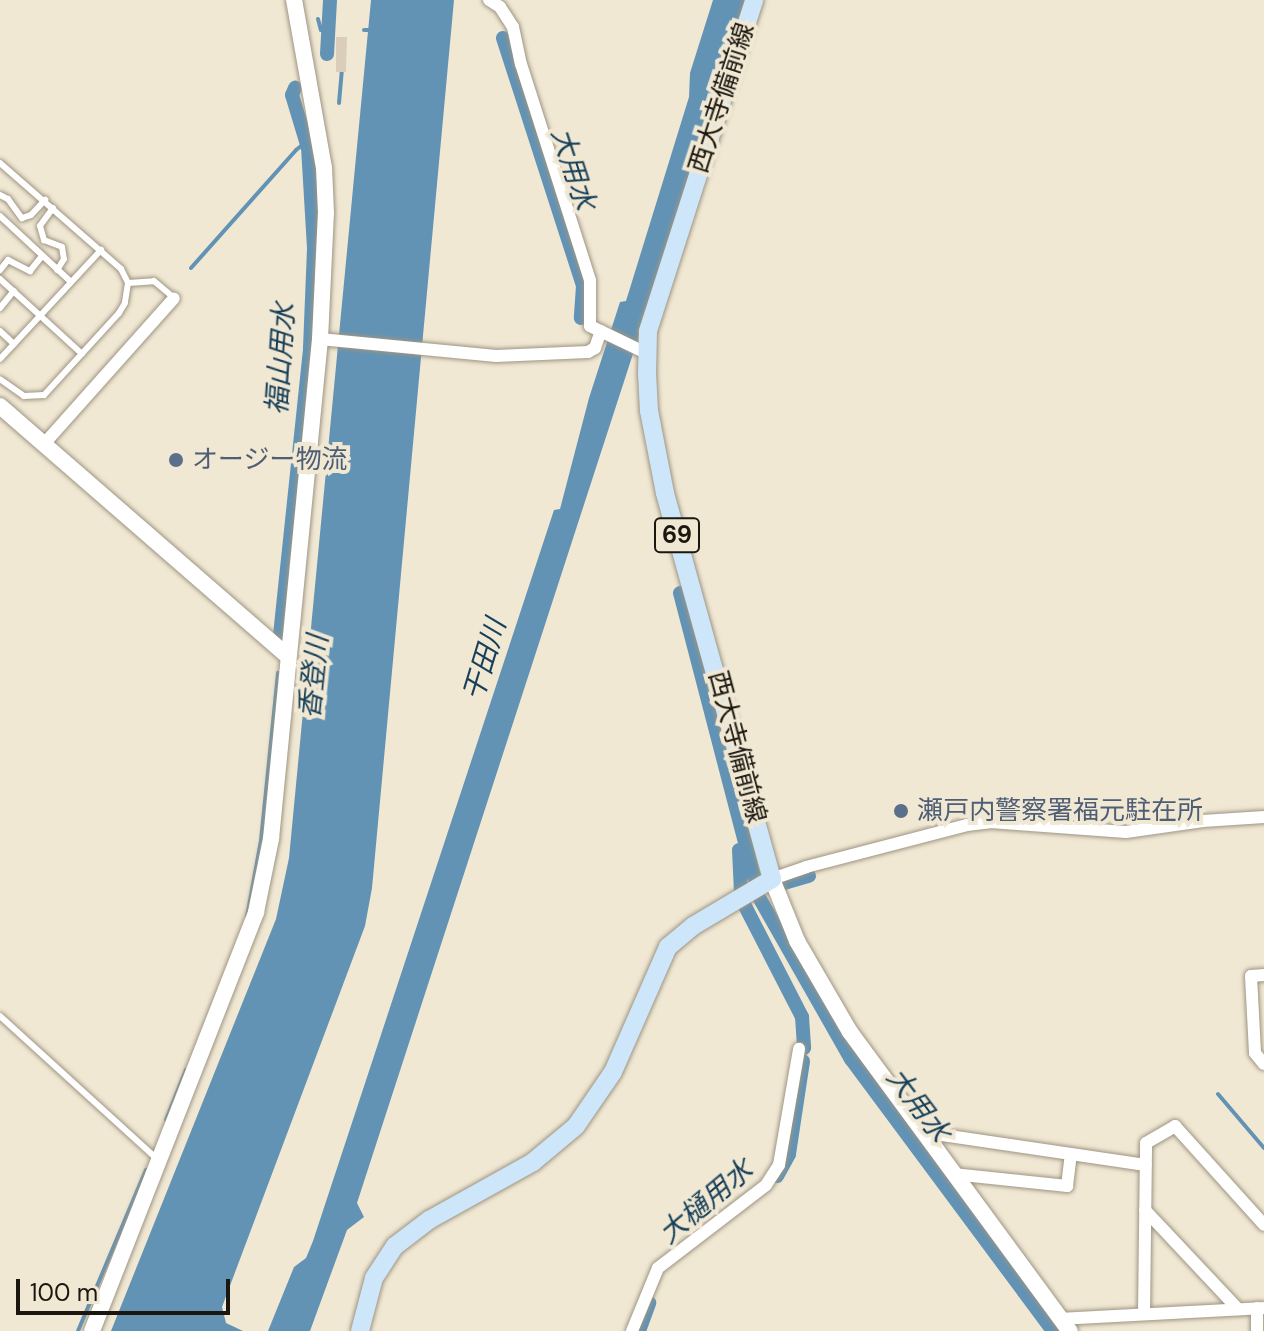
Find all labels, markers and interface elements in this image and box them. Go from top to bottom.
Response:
street label: 西大寺備前線 [683,19,761,177]
water label: 大用水 [544,124,602,214]
water label: 福山用水 [260,302,302,416]
place label: オージー物流 [192,444,348,476]
marker: オージー物流 [167,451,185,469]
road number: 69 [653,515,701,555]
water label: 干田川 [457,615,513,705]
water label: 香登川 [293,633,335,721]
street label: 西大寺備前線 [702,668,772,826]
place label: 瀬戸内警察署福元駐在所 [917,795,1203,827]
marker: 瀬戸内警察署福元駐在所 [892,802,910,820]
water label: 大用水 [879,1061,957,1149]
water label: 大樋用水 [652,1153,760,1251]
scale bar [20,1263,234,1313]
text: 100 m [30,1277,98,1308]

